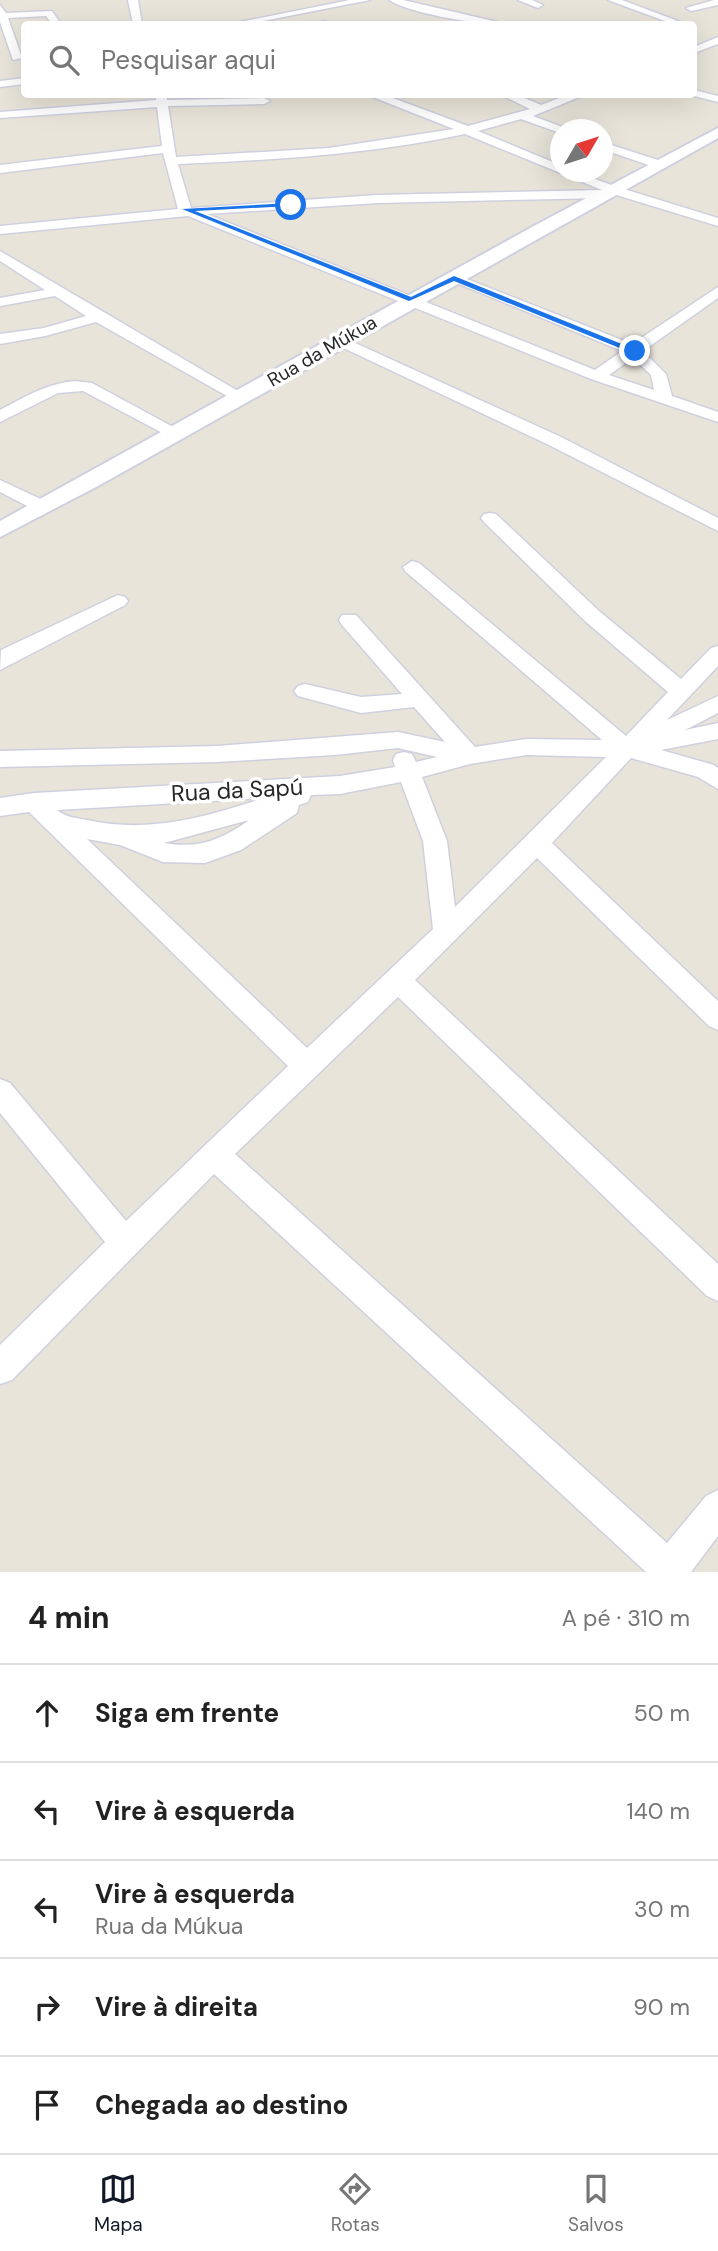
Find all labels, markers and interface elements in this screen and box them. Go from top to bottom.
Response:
search box [21,21,697,98]
icon: search [45,41,83,79]
text: Pesquisar aqui [101,43,276,77]
north arrow [550,119,613,182]
route start [275,189,306,220]
street label: Rua da Múkua [263,310,381,392]
route end [619,335,650,366]
street label: Rua da Sapú [170,772,304,808]
text: 4 min [28,1598,110,1637]
text: A pé · 310 m [562,1603,690,1633]
icon: ahead [28,1694,66,1732]
text: Siga em frente [95,1696,279,1730]
text: 50 m [634,1698,690,1728]
icon: left [28,1792,66,1830]
text: Vire à esquerda [95,1794,295,1828]
text: 140 m [627,1796,690,1826]
text: Vire à esquerda [95,1877,295,1911]
icon: left [28,1890,66,1928]
text: 30 m [634,1894,690,1924]
text: Rua da Múkua [95,1911,243,1941]
icon: right [28,1988,66,2026]
text: Vire à direita [95,1990,258,2024]
text: 90 m [633,1992,690,2022]
icon: arrive [28,2086,66,2124]
text: Chegada ao destino [95,2088,348,2122]
tab: Mapa [94,2170,143,2237]
tab: Rotas [331,2170,380,2237]
tab: Salvos [568,2170,624,2237]

